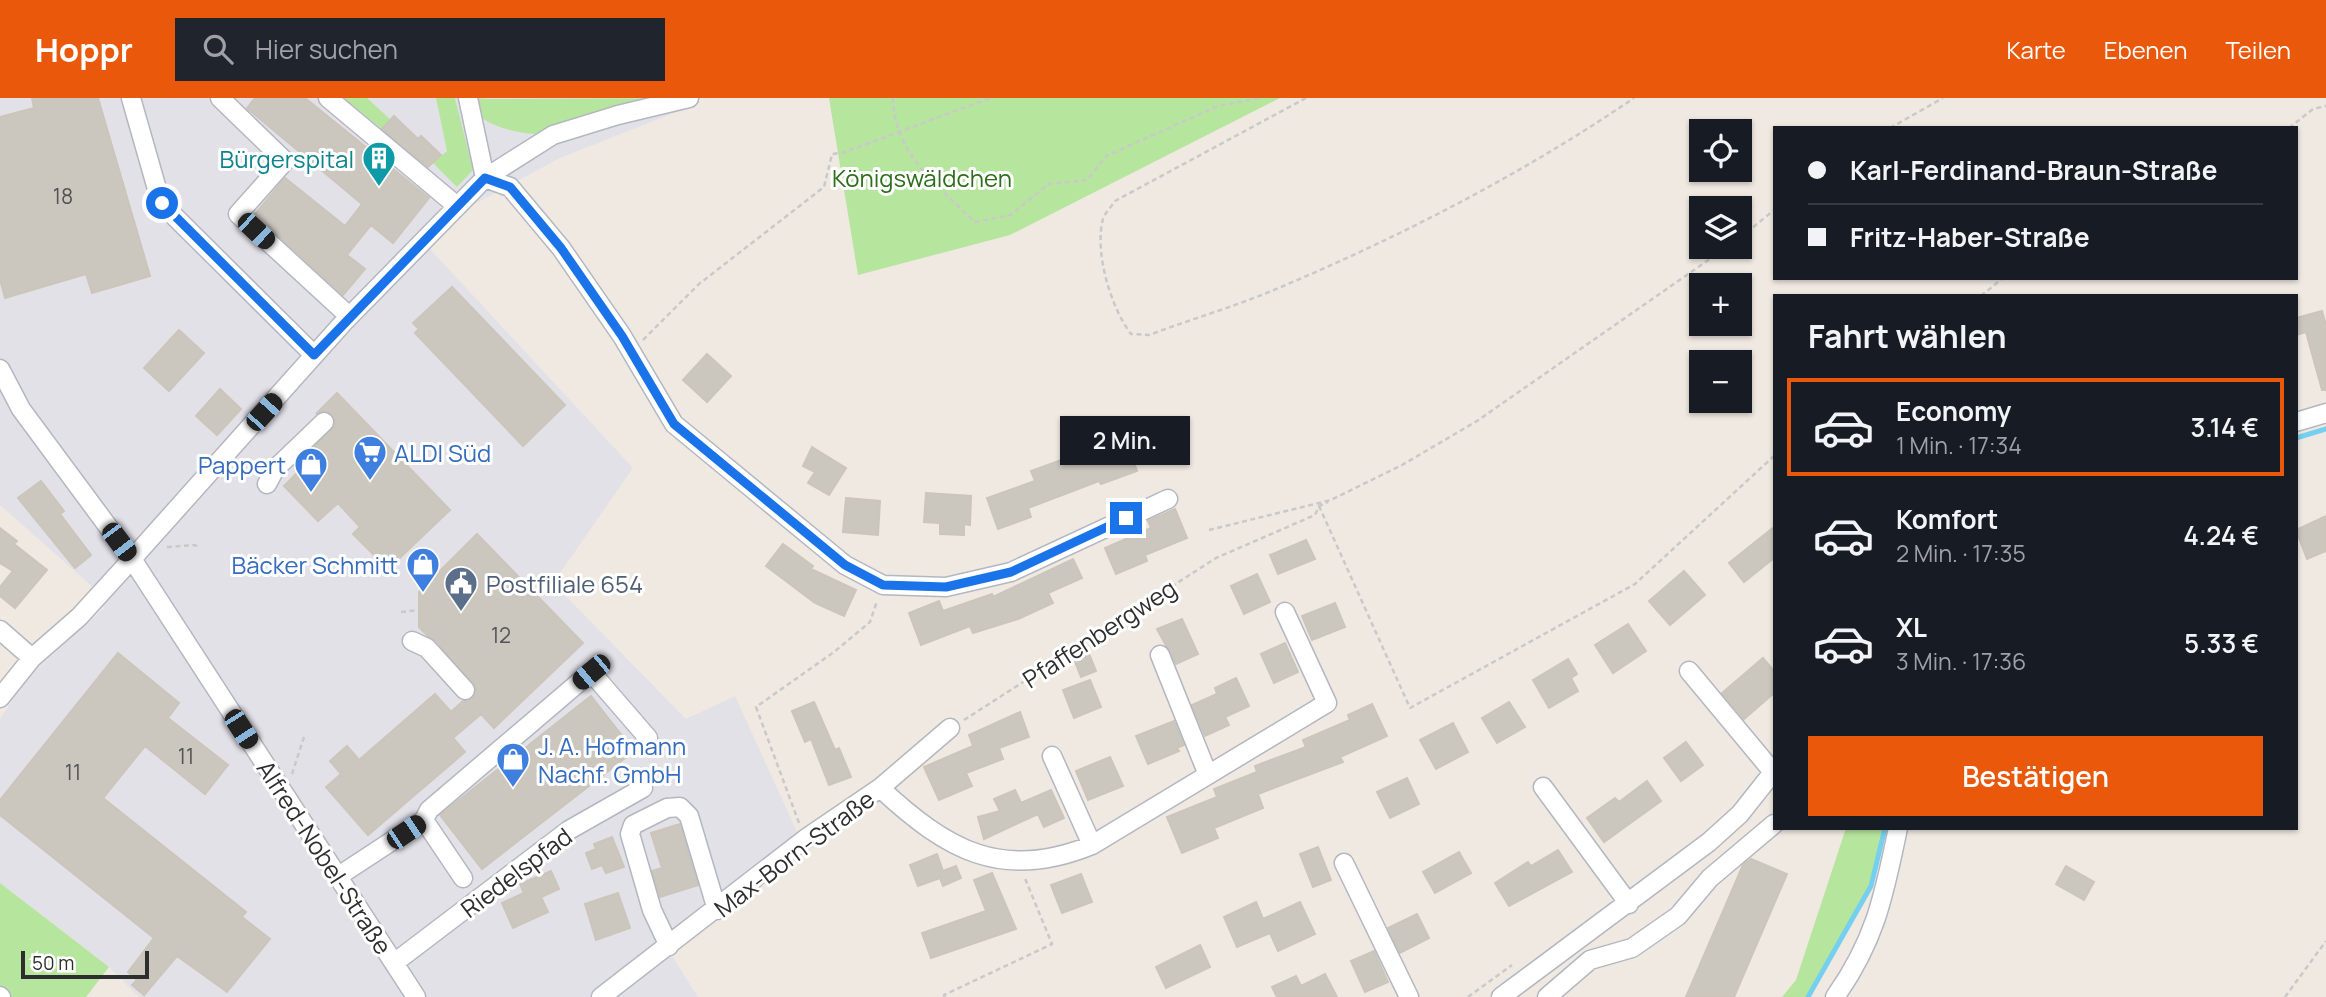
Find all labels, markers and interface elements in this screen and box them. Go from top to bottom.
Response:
search box [175,18,665,81]
text: Hoppr [35,27,133,72]
icon: search [199,30,237,68]
text: Hier suchen [255,31,398,67]
text: Karte [2006,33,2066,66]
text: Ebenen [2104,33,2187,66]
text: Teilen [2225,33,2291,66]
map controls [1689,119,1752,413]
button: locate [1689,119,1752,182]
building icon: Bürgerspital [360,139,398,188]
place label: Bürgerspital [219,142,354,175]
text: Karl-Ferdinand-Braun-Straße [1850,152,2217,188]
park label: Königswäldchen [832,161,1012,194]
house number: 18 [53,182,73,210]
route start [146,187,178,219]
button: layers [1689,196,1752,259]
car [234,209,279,253]
text: Fritz-Haber-Straße [1850,219,2090,255]
button: + [1689,273,1752,336]
text: Fahrt wählen [1808,314,2007,358]
button: − [1689,350,1752,413]
car [243,389,286,435]
text: Economy [1896,393,2011,429]
icon: car [1812,396,1875,459]
text: 3.14 € [2191,409,2259,445]
callout: 2 Min. [1061,416,1191,466]
text: 2 Min. [1093,424,1157,456]
text: 1 Min. · 17:34 [1896,429,2022,461]
supermarket icon: ALDI Süd [351,433,389,482]
place label: ALDI Süd [394,436,491,469]
shop icon: Pappert [292,445,330,494]
place label: Pappert [198,448,286,481]
text: Komfort [1896,501,1998,537]
route end [1110,502,1142,534]
icon: car [1812,504,1875,567]
text: 4.24 € [2183,517,2259,553]
car [98,519,141,565]
text: 2 Min. · 17:35 [1896,537,2026,569]
shop icon: Bäcker Schmitt [404,545,442,594]
place label: Bäcker Schmitt [231,548,398,581]
public building icon: Postfiliale 654 [442,564,480,613]
place label: Postfiliale 654 [486,567,643,600]
street label: Pfaffenbergweg [1016,571,1182,695]
text: XL [1896,609,1927,645]
icon: car [1812,612,1875,675]
house number: 12 [491,621,511,649]
text: 5.33 € [2184,625,2259,661]
text: 3 Min. · 17:36 [1896,645,2026,677]
car [569,650,614,694]
car [221,706,262,752]
place label: J. A. Hofmann Nachf. GmbH [538,729,686,790]
button: Bestätigen [1808,736,2263,816]
shop icon: J. A. Hofmann Nachf. GmbH [494,740,532,789]
house number: 11 [178,742,194,770]
street label: Alfred-Nobel-Straße [250,754,400,960]
house number: 11 [65,758,81,786]
street label: Max-Born-Straße [707,782,881,924]
car [383,812,430,852]
street label: Riedelspfad [454,819,578,925]
scale bar [21,948,149,980]
text: 50 m [32,950,74,976]

